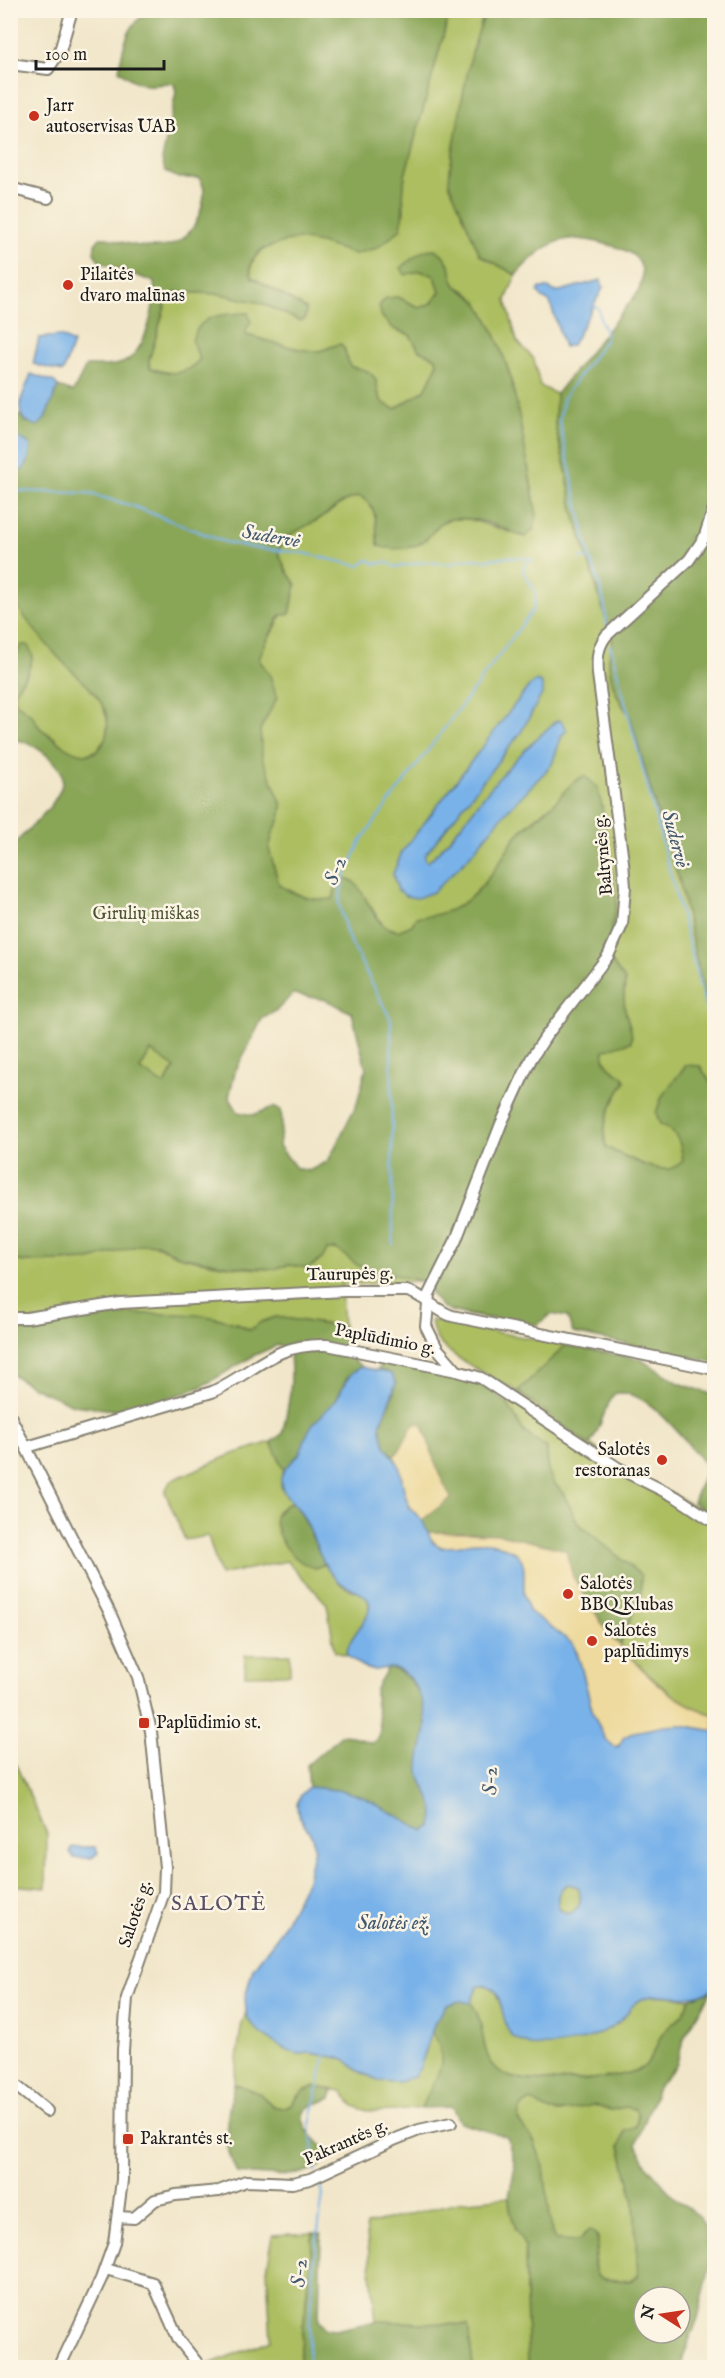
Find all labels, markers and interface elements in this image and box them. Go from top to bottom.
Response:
scale bar [36,33,164,71]
text: 100 m [45,44,87,67]
place label: Jarr autoservisas UAB [44,95,176,139]
marker: Jarr autoservisas UAB [27,109,41,123]
place label: Pilaitės dvaro malūnas [80,264,185,308]
marker: Pilaitės dvaro malūnas [61,278,75,292]
water label: Sudervė [240,520,302,554]
water label: Sudervė [655,808,695,871]
street label: Baltynės g. [589,814,619,896]
water label: S-2 [319,853,353,889]
park label: Girulių miškas [93,903,199,926]
street label: Taurupės g. [307,1263,393,1287]
street label: Paplūdimio g. [333,1319,437,1361]
place label: Salotės restoranas [575,1439,650,1483]
marker: Salotės restoranas [655,1453,669,1467]
place label: Salotės BBQ Klubas [580,1573,673,1617]
marker: Salotės BBQ Klubas [561,1587,575,1601]
place label: Salotės paplūdimys [604,1620,689,1664]
marker: Salotės paplūdimys [585,1634,599,1648]
place label: Paplūdimio st. [156,1712,261,1735]
marker: Paplūdimio st. [137,1716,151,1730]
water label: S-2 [478,1767,504,1795]
street label: Salotės g. [114,1877,158,1951]
district label: SALOTĖ [171,1891,267,1918]
water label: Salotės ež. [358,1911,430,1936]
street label: Pakrantės g. [300,2114,392,2172]
place label: Pakrantės st. [140,2128,233,2151]
marker: Pakrantės st. [121,2132,135,2146]
water label: S-2 [286,2258,314,2288]
north arrow [632,2285,692,2345]
text: N [638,2303,661,2322]

